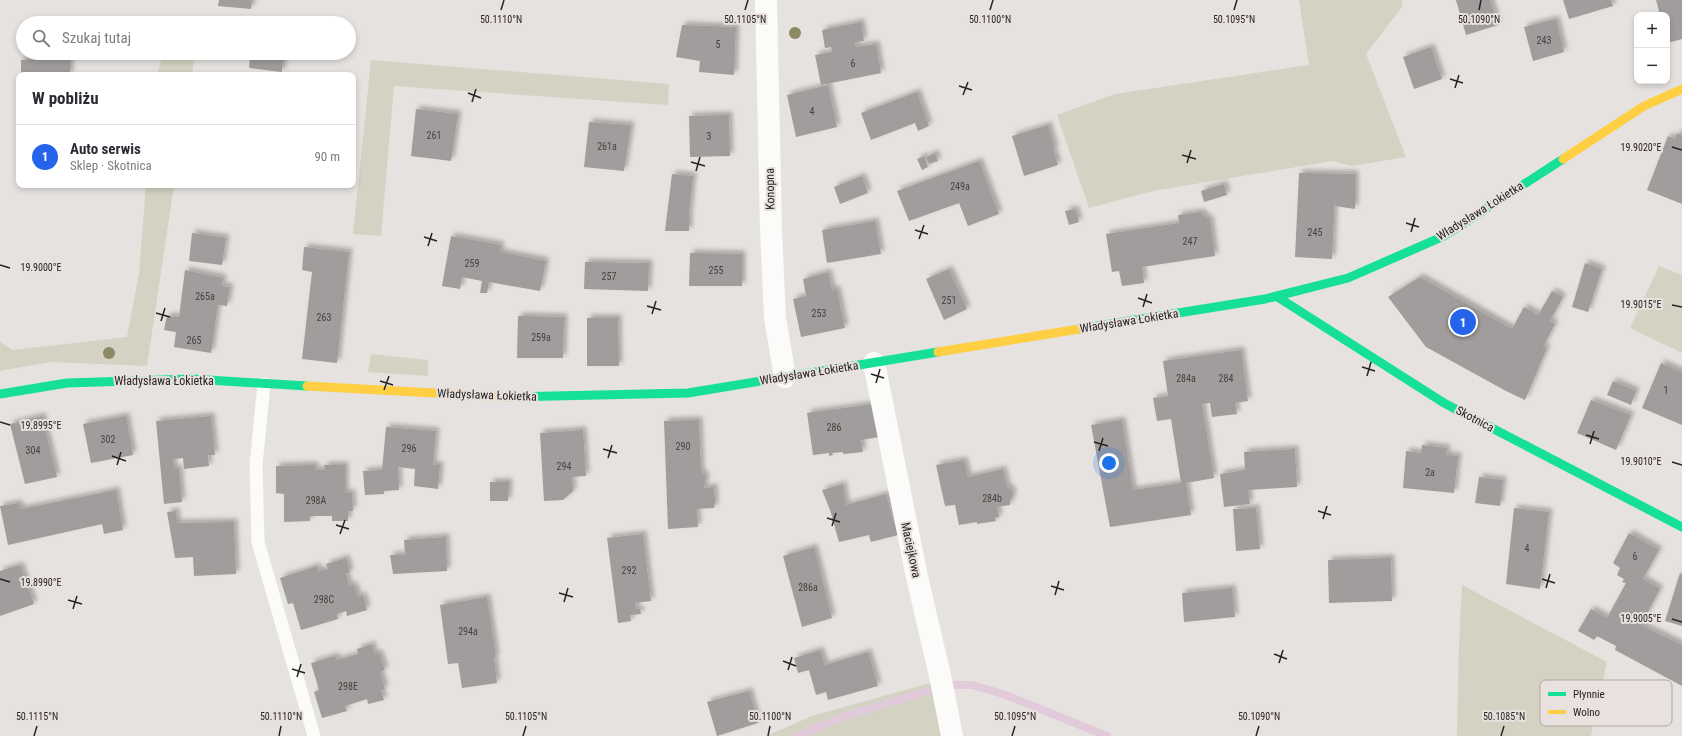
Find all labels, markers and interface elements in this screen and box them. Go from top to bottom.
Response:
map controls [1634,12,1670,84]
button: + [1634,12,1670,48]
text: 50.1110°N [480,14,522,25]
text: 50.1105°N [724,14,766,25]
text: 50.1100°N [969,14,1011,25]
text: 50.1095°N [1213,14,1255,25]
text: 50.1090°N [1458,14,1500,25]
search box [16,16,356,60]
icon: search [30,27,52,49]
text: Szukaj tutaj [62,29,131,47]
house number: 243 [1537,35,1551,46]
house number: 5 [716,39,721,50]
button: − [1634,48,1670,84]
house number: 6 [851,58,856,69]
text: W pobliżu [32,88,99,108]
house number: 4 [810,106,815,117]
house number: 261 [427,130,441,141]
house number: 3 [707,131,712,142]
text: Auto serwis [70,140,141,158]
house number: 261a [597,141,617,152]
text: 19.9020°E [1621,142,1662,153]
text: 1 [42,149,48,164]
text: 90 m [314,149,340,164]
text: Sklep · Skotnica [70,158,152,173]
street label: Konopna [763,168,777,210]
street label: Władysława Łokietka [1434,179,1526,243]
house number: 249a [950,181,970,192]
house number: 245 [1308,227,1322,238]
house number: 247 [1183,236,1197,247]
house number: 259 [465,258,479,269]
text: 19.9000°E [21,262,62,273]
house number: 255 [709,265,723,276]
house number: 257 [602,271,616,282]
house number: 265a [195,291,215,302]
house number: 251 [942,295,956,306]
text: 19.9015°E [1621,299,1662,310]
street label: Władysława Łokietka [1079,306,1180,336]
pin: 1 [1450,307,1476,337]
house number: 253 [812,308,826,319]
house number: 263 [317,312,331,323]
house number: 259a [531,332,551,343]
house number: 265 [187,335,201,346]
street label: Władysława Łokietka [759,358,860,388]
house number: 284a [1176,373,1196,384]
house number: 284 [1219,373,1233,384]
street label: Władysława Łokietka [114,374,214,388]
house number: 1 [1664,385,1668,396]
street label: Władysława Łokietka [437,386,537,404]
street label: Skotnica [1454,403,1497,435]
text: 19.8995°E [21,420,62,431]
house number: 286 [827,422,841,433]
house number: 302 [101,434,115,445]
house number: 290 [676,441,690,452]
house number: 296 [402,443,416,454]
house number: 304 [26,445,40,456]
your location [1099,453,1119,473]
text: 19.9010°E [1621,456,1662,467]
house number: 294 [557,461,571,472]
house number: 2a [1425,467,1435,478]
house number: 284b [982,493,1002,504]
house number: 298A [306,495,327,506]
street label: Maciejkowa [898,521,924,579]
house number: 4 [1525,543,1530,554]
house number: 6 [1633,551,1638,562]
house number: 292 [622,565,636,576]
text: 19.8990°E [21,577,62,588]
house number: 286a [798,582,818,593]
house number: 298C [314,594,335,605]
text: 19.9005°E [1621,613,1662,624]
house number: 294a [458,626,478,637]
legend [1540,680,1672,726]
house number: 298E [338,681,358,692]
text: Płynnie [1573,688,1605,701]
text: Wolno [1573,706,1601,719]
text: 50.1115°N [16,711,58,722]
text: 50.1110°N [260,711,302,722]
text: 50.1105°N [505,711,547,722]
text: 50.1100°N [749,711,791,722]
text: 50.1095°N [994,711,1036,722]
text: 50.1090°N [1238,711,1280,722]
text: 50.1085°N [1483,711,1525,722]

